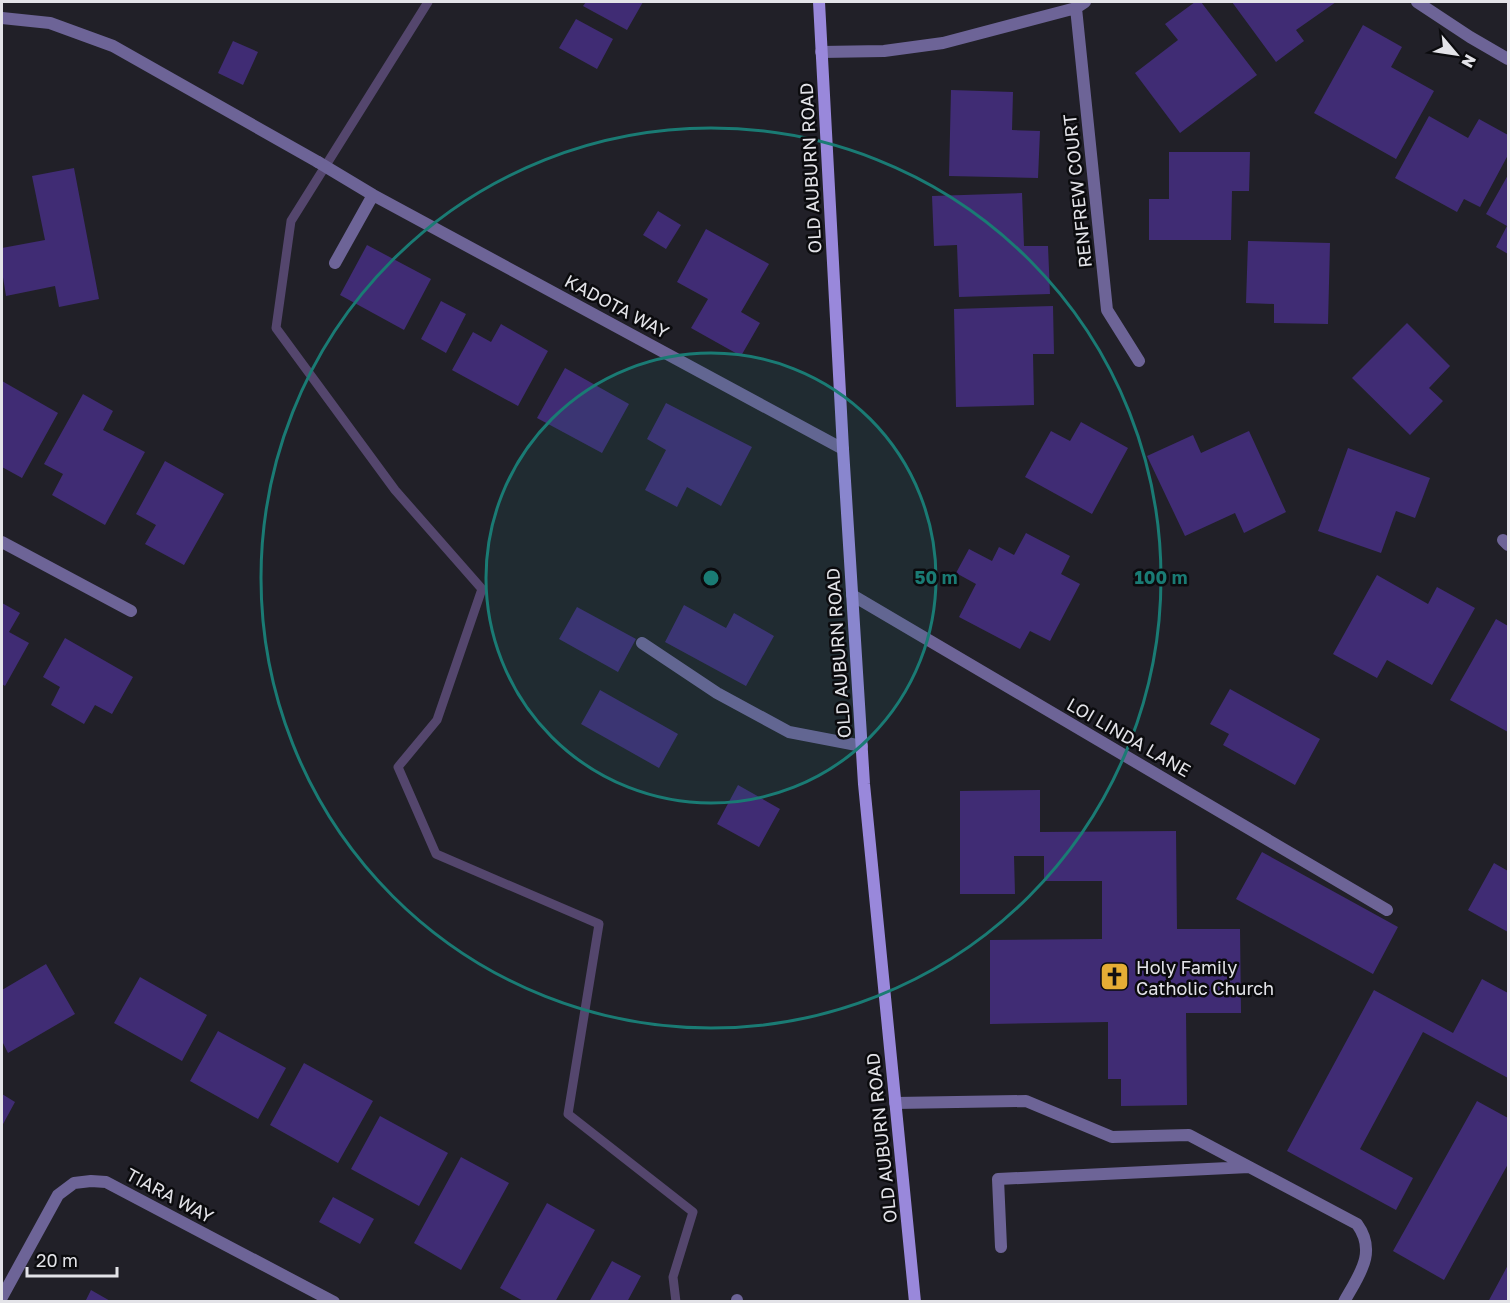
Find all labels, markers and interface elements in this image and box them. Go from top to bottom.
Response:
north arrow [1426,24,1486,84]
text: N [1457,51,1481,71]
street label: OLD AUBURN ROAD [795,82,825,254]
street label: RENFREW COURT [1058,113,1096,269]
street label: KADOTA WAY [561,269,673,343]
text: 50 m [915,566,957,588]
text: 100 m [1135,566,1187,588]
street label: OLD AUBURN ROAD [821,567,855,739]
centre of rings [701,568,721,588]
street label: LOI LINDA LANE [1063,693,1195,781]
place label: Holy Family Catholic Church [1136,956,1274,999]
church icon: Holy Family Catholic Church [1099,961,1131,993]
street label: OLD AUBURN ROAD [861,1052,901,1224]
street label: TIARA WAY [123,1163,218,1227]
scale bar [27,1240,117,1278]
text: 20 m [36,1249,78,1271]

